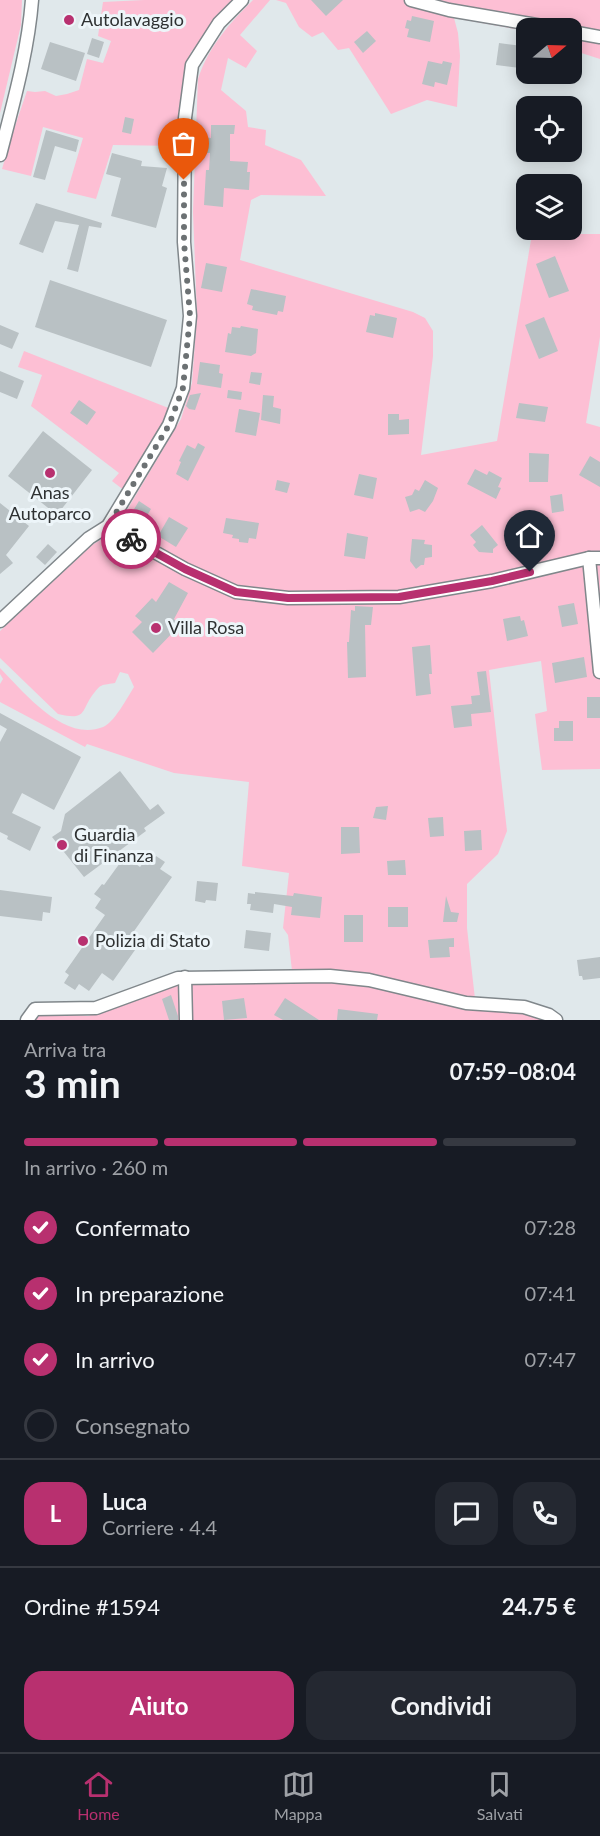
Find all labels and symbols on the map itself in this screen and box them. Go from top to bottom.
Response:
place label: Autolavaggio [81,8,184,30]
marker: Autolavaggio [62,13,76,27]
north arrow [516,18,582,84]
pin [158,118,209,180]
marker: Anas Autoparco [43,466,57,480]
place label: Anas Autoparco [9,481,91,524]
courier [101,509,161,569]
pin [504,510,555,572]
place label: Villa Rosa [168,616,244,638]
marker: Villa Rosa [149,621,163,635]
place label: Guardia di Finanza [74,823,154,866]
marker: Guardia di Finanza [55,838,69,852]
place label: Polizia di Stato [95,929,210,951]
marker: Polizia di Stato [76,934,90,948]

